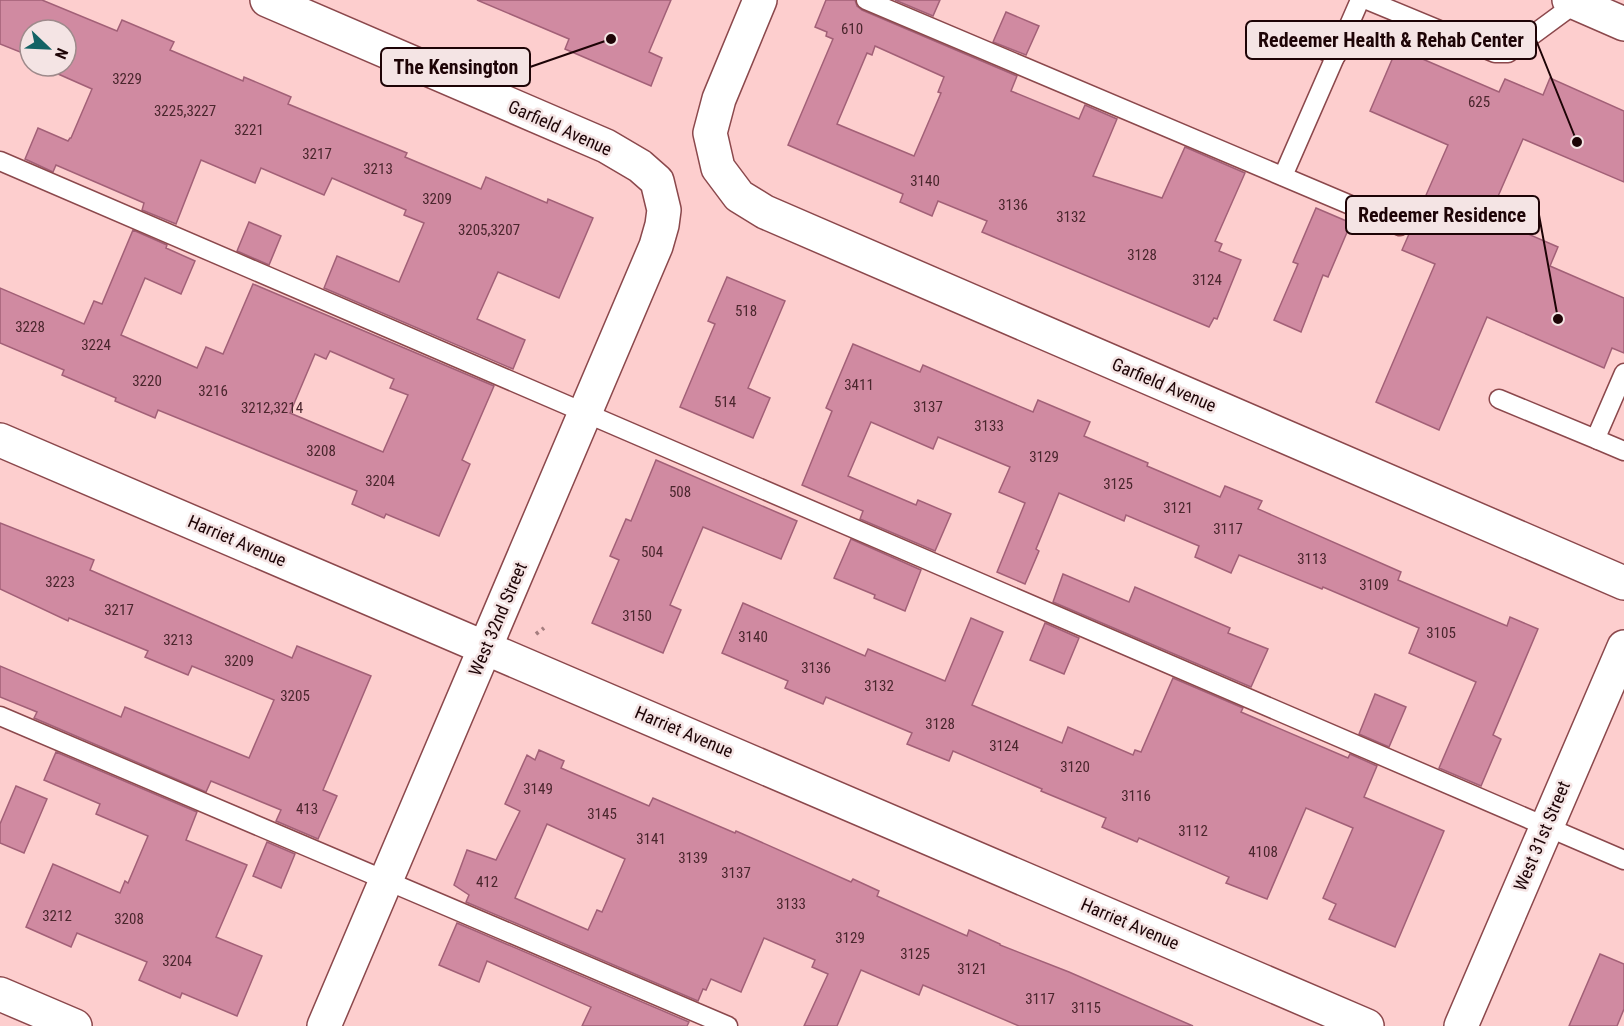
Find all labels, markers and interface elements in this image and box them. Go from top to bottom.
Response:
north arrow [18,18,78,78]
house number: 610 [841,20,863,38]
callout: Redeemer Health & Rehab Center [1246,21,1536,59]
text: Redeemer Health & Rehab Center [1258,28,1524,52]
text: N [51,45,72,62]
callout: The Kensington [381,48,530,86]
text: The Kensington [394,55,518,79]
house number: 3229 [112,70,142,88]
house number: 625 [1468,93,1490,111]
street label: Garfield Avenue [505,95,615,160]
house number: 3225,3227 [154,102,216,120]
house number: 3221 [234,121,264,139]
house number: 3217 [302,145,332,163]
house number: 3213 [363,160,393,178]
house number: 3140 [910,172,940,190]
house number: 3209 [422,190,452,208]
house number: 3136 [998,196,1028,214]
callout: Redeemer Residence [1346,196,1539,234]
text: Redeemer Residence [1358,203,1526,227]
house number: 3132 [1056,208,1086,226]
house number: 3205,3207 [458,221,520,239]
house number: 3128 [1127,246,1157,264]
house number: 3124 [1192,271,1222,289]
house number: 518 [735,302,757,320]
house number: 3228 [15,318,45,336]
house number: 3224 [81,336,111,354]
street label: Garfield Avenue [1109,353,1219,416]
house number: 3220 [132,372,162,390]
house number: 3411 [844,376,874,394]
house number: 3216 [198,382,228,400]
house number: 514 [714,393,736,411]
house number: 3137 [913,398,943,416]
house number: 3212,3214 [241,399,303,417]
house number: 3133 [974,417,1004,435]
house number: 3208 [306,442,336,460]
house number: 3129 [1029,448,1059,466]
house number: 3204 [365,472,395,490]
house number: 3125 [1103,475,1133,493]
house number: 508 [669,483,691,501]
house number: 3121 [1163,499,1193,517]
street label: Harriet Avenue [185,510,289,571]
house number: 3117 [1213,520,1243,538]
house number: 504 [641,543,663,561]
house number: 3113 [1297,550,1327,568]
street label: West 32nd Street [464,559,531,679]
house number: 3223 [45,573,75,591]
house number: 3109 [1359,576,1389,594]
house number: 3217 [104,601,134,619]
house number: 3150 [622,607,652,625]
house number: 3105 [1426,624,1456,642]
house number: 3140 [738,628,768,646]
house number: 3213 [163,631,193,649]
house number: 3209 [224,652,254,670]
house number: 3136 [801,659,831,677]
house number: 3132 [864,677,894,695]
house number: 3205 [280,687,310,705]
street label: Harriet Avenue [632,701,736,762]
house number: 3128 [925,715,955,733]
house number: 3124 [989,737,1019,755]
house number: 3120 [1060,758,1090,776]
street label: West 31st Street [1509,778,1574,894]
house number: 3149 [523,780,553,798]
house number: 3116 [1121,787,1151,805]
house number: 413 [296,800,318,818]
house number: 3145 [587,805,617,823]
house number: 3112 [1178,822,1208,840]
house number: 3141 [636,830,666,848]
house number: 4108 [1248,843,1278,861]
house number: 3139 [678,849,708,867]
house number: 3137 [721,864,751,882]
house number: 412 [476,873,498,891]
street label: Harriet Avenue [1078,893,1182,954]
house number: 3133 [776,895,806,913]
house number: 3212 [42,907,72,925]
house number: 3208 [114,910,144,928]
house number: 3129 [835,929,865,947]
house number: 3125 [900,945,930,963]
house number: 3204 [162,952,192,970]
house number: 3121 [957,960,987,978]
house number: 3117 [1025,990,1055,1008]
house number: 3115 [1071,999,1101,1017]

